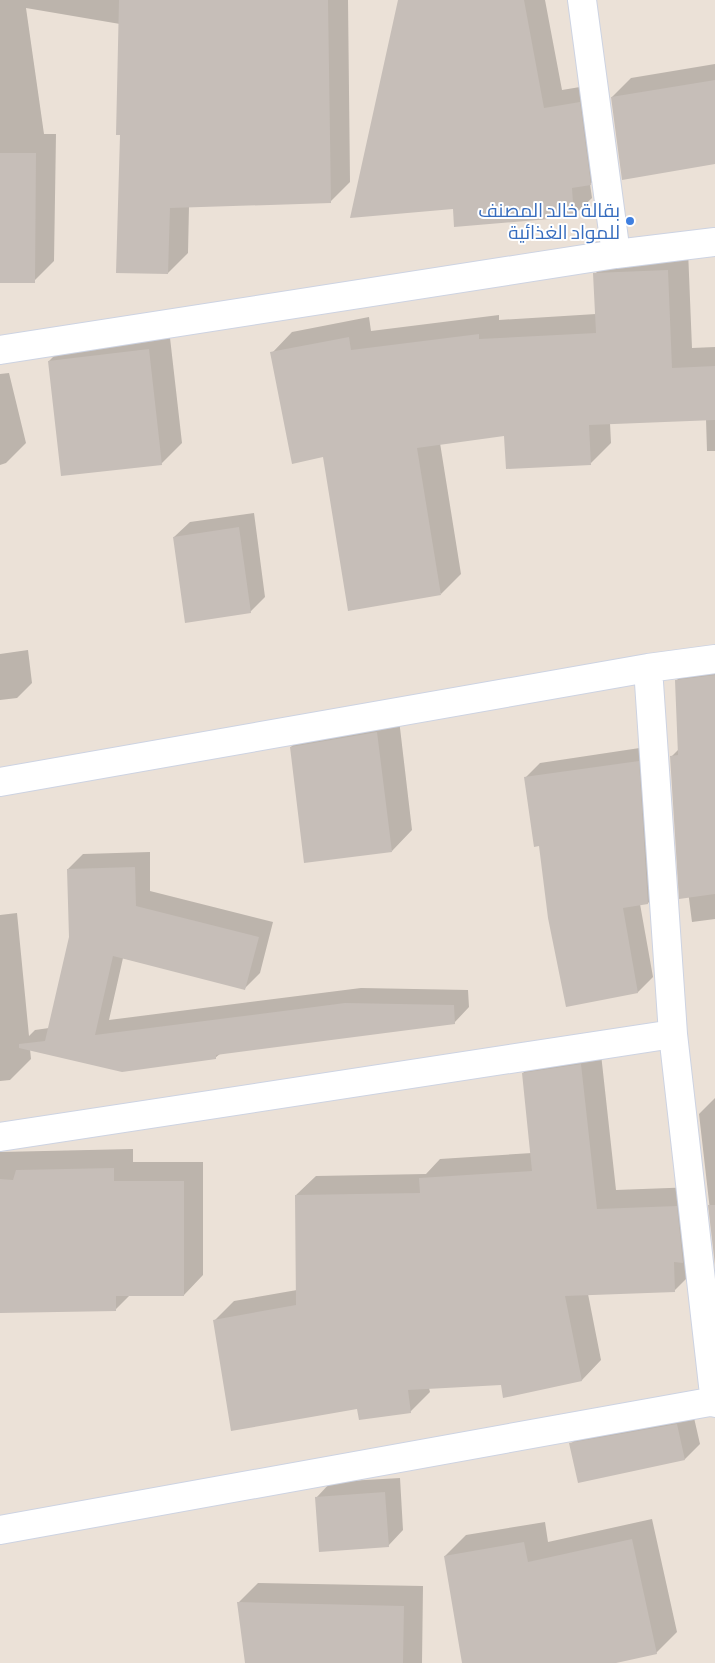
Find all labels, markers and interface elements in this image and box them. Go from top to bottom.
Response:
place label: بقالة خالد المصنف للمواد الغذائية [478,202,620,244]
marker: بقالة خالد المصنف للمواد الغذائية [624,215,636,227]

